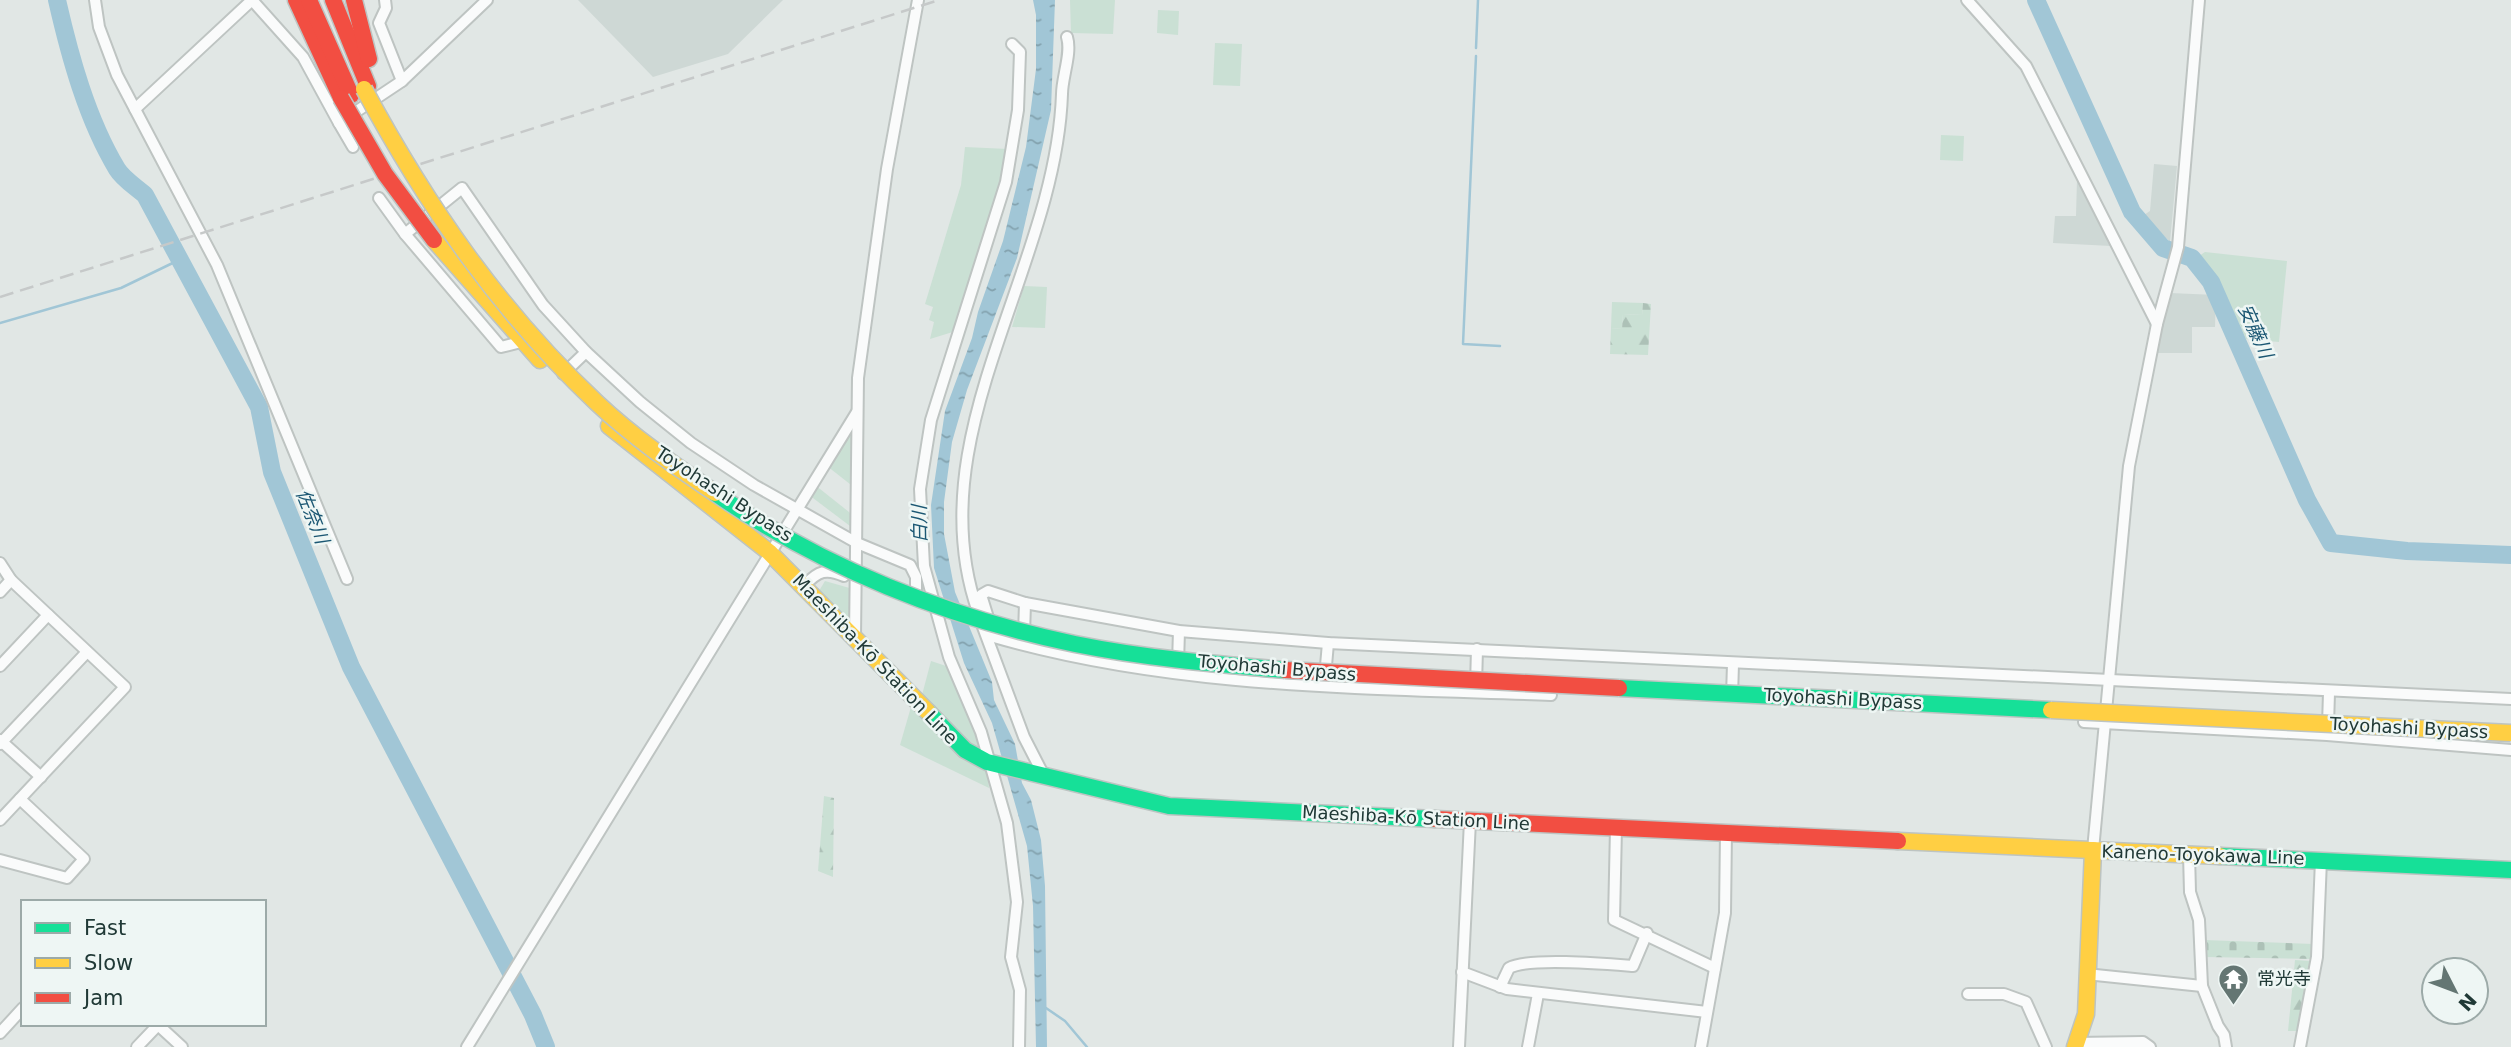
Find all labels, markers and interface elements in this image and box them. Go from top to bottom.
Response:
water label: 安藤川 [2234,300,2278,363]
street label: Toyohashi Bypass [651,441,797,546]
water label: 佐奈川 [292,485,335,548]
water label: 白川 [908,503,930,543]
street label: Maeshiba-Kō Station Line [789,569,962,748]
street label: Toyohashi Bypass [1196,650,1357,685]
street label: Toyohashi Bypass [1762,684,1923,713]
street label: Toyohashi Bypass [2328,713,2489,742]
street label: Maeshiba-Kō Station Line [1302,801,1530,834]
street label: Kaneno-Toyokawa Line [2101,840,2305,869]
legend [21,900,266,1026]
text: Fast [84,916,126,940]
text: Slow [84,951,133,975]
north arrow [2420,956,2490,1026]
temple icon: 常光寺 [2217,962,2251,1006]
place label: 常光寺 [2257,968,2311,989]
text: Jam [82,986,124,1010]
text: N [2454,989,2481,1016]

